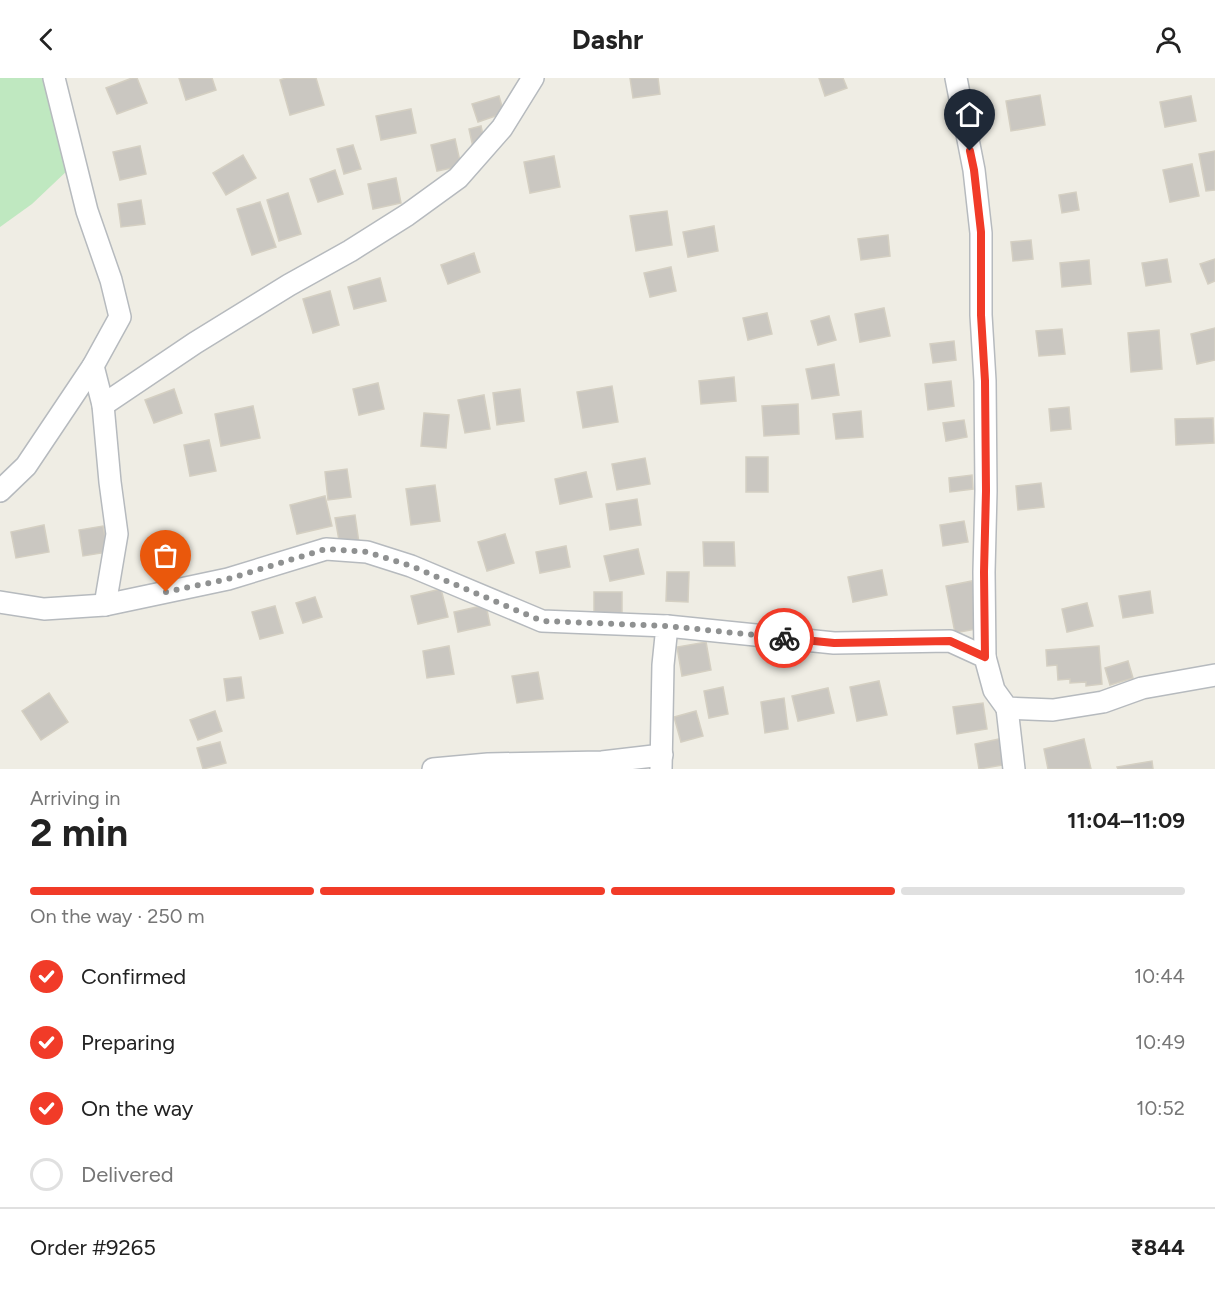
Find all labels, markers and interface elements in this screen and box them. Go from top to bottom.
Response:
icon: back [30,23,63,56]
text: Dashr [572,23,643,56]
icon: person [1152,23,1185,56]
pin [944,89,995,151]
icon: home [953,98,986,131]
pin [140,530,191,592]
icon: bag [149,539,182,572]
courier [754,608,814,668]
icon: bike [768,622,801,655]
text: Arriving in [30,786,120,810]
text: 11:04–11:09 [1067,807,1185,834]
text: 2 min [30,809,128,856]
text: On the way · 250 m [30,904,205,928]
icon: check [30,960,63,993]
text: Confirmed [81,963,186,990]
text: 10:44 [1134,964,1185,988]
icon: check [30,1026,63,1059]
text: Preparing [81,1029,175,1056]
text: 10:49 [1135,1030,1185,1054]
icon: check [30,1092,63,1125]
text: On the way [81,1095,193,1122]
text: 10:52 [1136,1096,1185,1120]
text: Delivered [81,1161,174,1188]
text: Order #9265 [30,1234,156,1261]
text: ₹844 [1130,1234,1185,1261]

